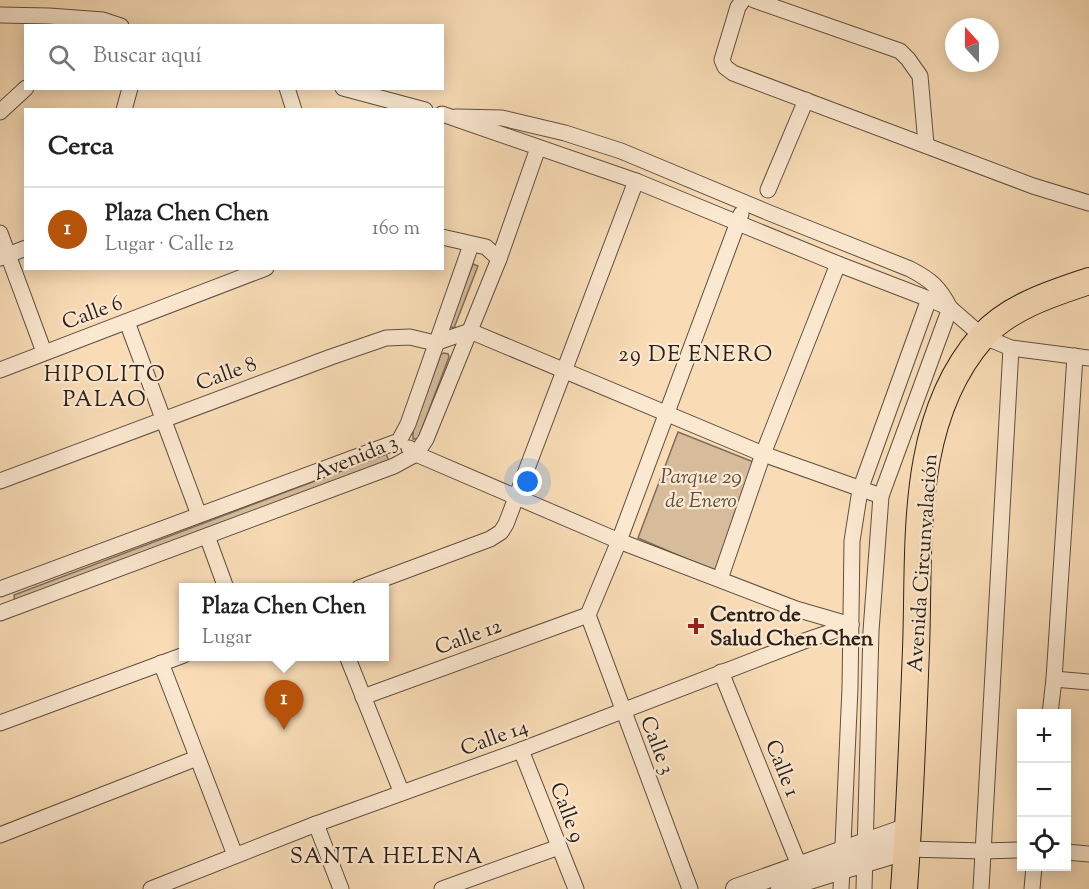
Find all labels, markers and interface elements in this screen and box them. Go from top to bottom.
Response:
north arrow [945,18,999,72]
search box [24,24,444,90]
icon: search [45,41,78,74]
text: Buscar aquí [93,41,202,73]
text: Cerca [48,129,114,166]
text: Plaza Chen Chen [105,199,269,231]
text: 1 [64,215,71,244]
text: 160 m [372,215,420,244]
text: Lugar · Calle 12 [105,231,234,260]
street label: Calle 6 [58,289,127,339]
district label: 29 DE ENERO [618,340,774,372]
street label: Calle 8 [192,350,261,400]
district label: HIPOLITO PALAO [44,360,166,417]
street label: Avenida 3 [309,428,403,489]
street label: Avenida Circunvalación [901,453,947,674]
park label: Parque 29 de Enero [660,463,742,517]
your location [513,467,542,496]
popup [179,583,389,661]
text: Plaza Chen Chen [202,592,366,624]
place label: Centro de Salud Chen Chen [710,601,874,655]
street label: Calle 12 [431,612,506,664]
marker: Centro de Salud Chen Chen [687,617,705,635]
text: Lugar [202,624,252,653]
pin: 1 [264,680,304,730]
map controls [1017,709,1071,871]
button: + [1017,709,1071,763]
street label: Calle 3 [631,712,681,779]
street label: Calle 14 [457,713,533,765]
street label: Calle 1 [756,736,806,802]
button: − [1017,763,1071,817]
street label: Calle 9 [541,778,591,847]
button: locate [1017,817,1071,871]
district label: SANTA HELENA [290,842,484,874]

